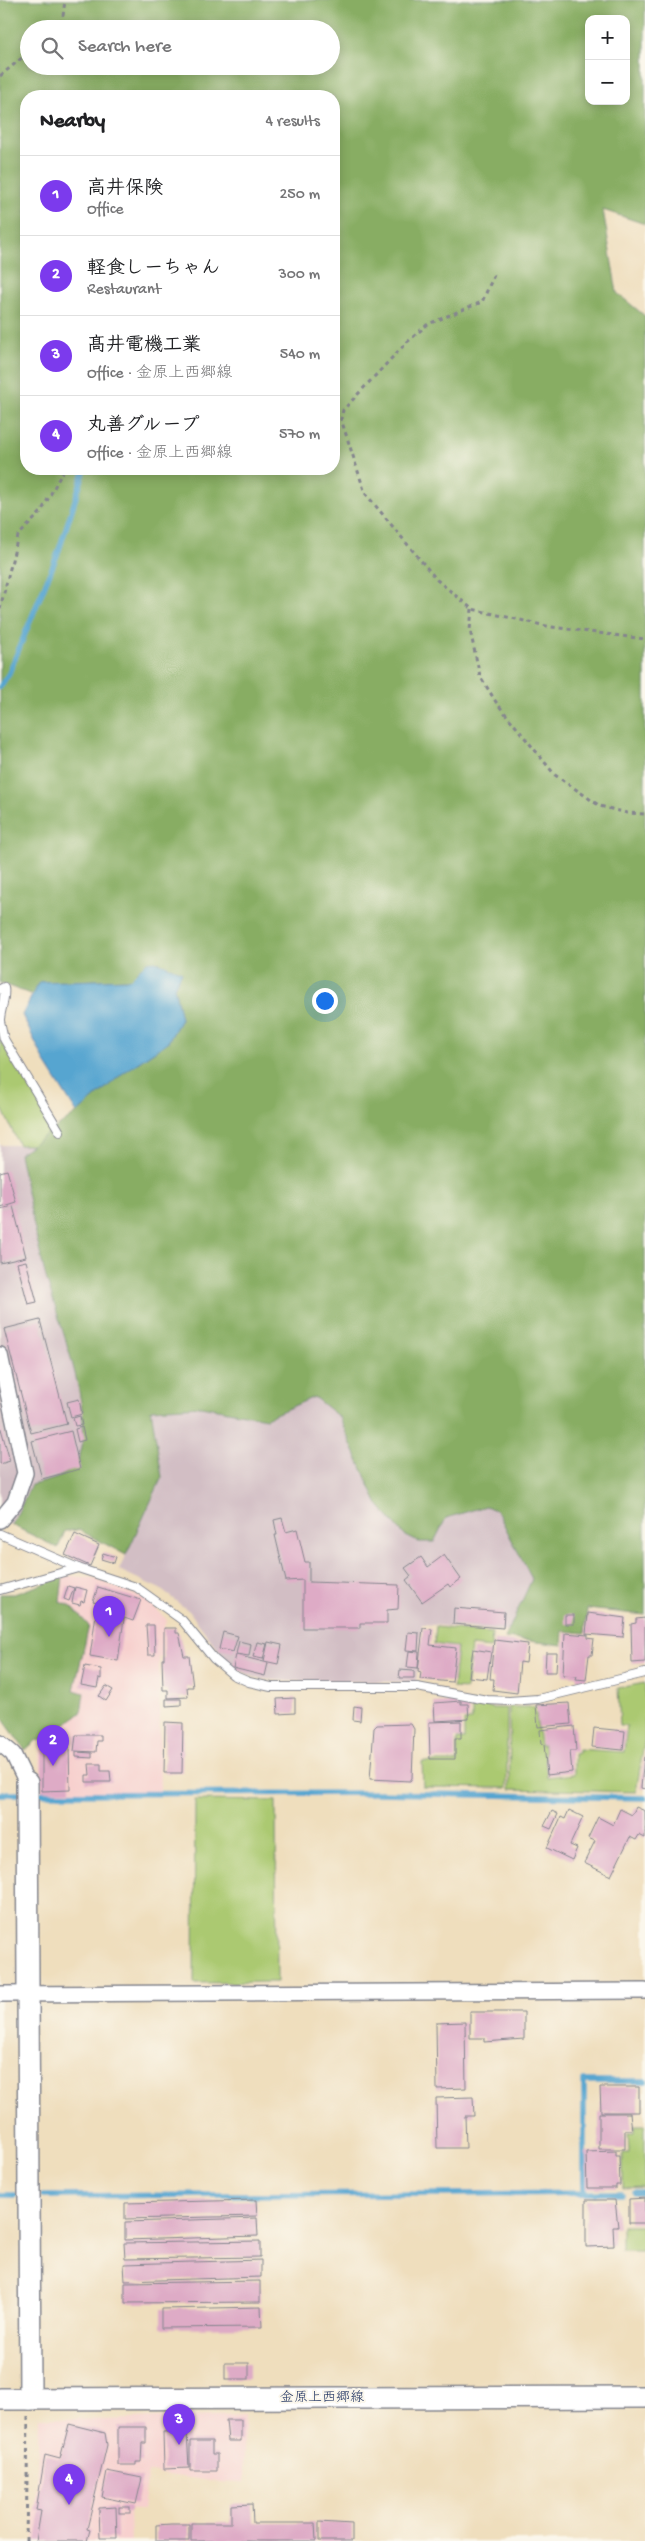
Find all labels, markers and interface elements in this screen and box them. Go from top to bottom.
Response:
map controls [585,15,630,105]
button: + [585,15,630,60]
search box [20,20,340,75]
icon: search [38,34,66,62]
text: Search here [78,36,172,59]
button: − [585,60,630,105]
text: Nearby [40,110,105,135]
text: 4 results [265,113,320,132]
text: 高井保険 [87,178,163,201]
text: 1 [53,186,59,205]
text: 250 m [280,186,320,205]
text: Office [87,201,124,220]
text: 軽食しーちゃん [87,258,220,281]
text: 2 [52,266,60,285]
text: 300 m [278,266,320,285]
text: Restaurant [87,281,161,300]
text: 髙井電機工業 [87,335,201,358]
text: 3 [52,346,60,365]
text: 540 m [280,346,320,365]
text: Office · 金原上西郷線 [87,365,232,384]
text: 丸善グループ [87,415,199,438]
text: 4 [52,426,60,445]
text: 570 m [279,426,320,445]
text: Office · 金原上西郷線 [87,445,232,464]
your location [312,988,338,1014]
pin: 1 [93,1596,125,1637]
pin: 2 [37,1725,69,1766]
street label: 金原上西郷線 [280,2390,364,2407]
pin: 3 [163,2404,195,2445]
pin: 4 [53,2464,85,2505]

